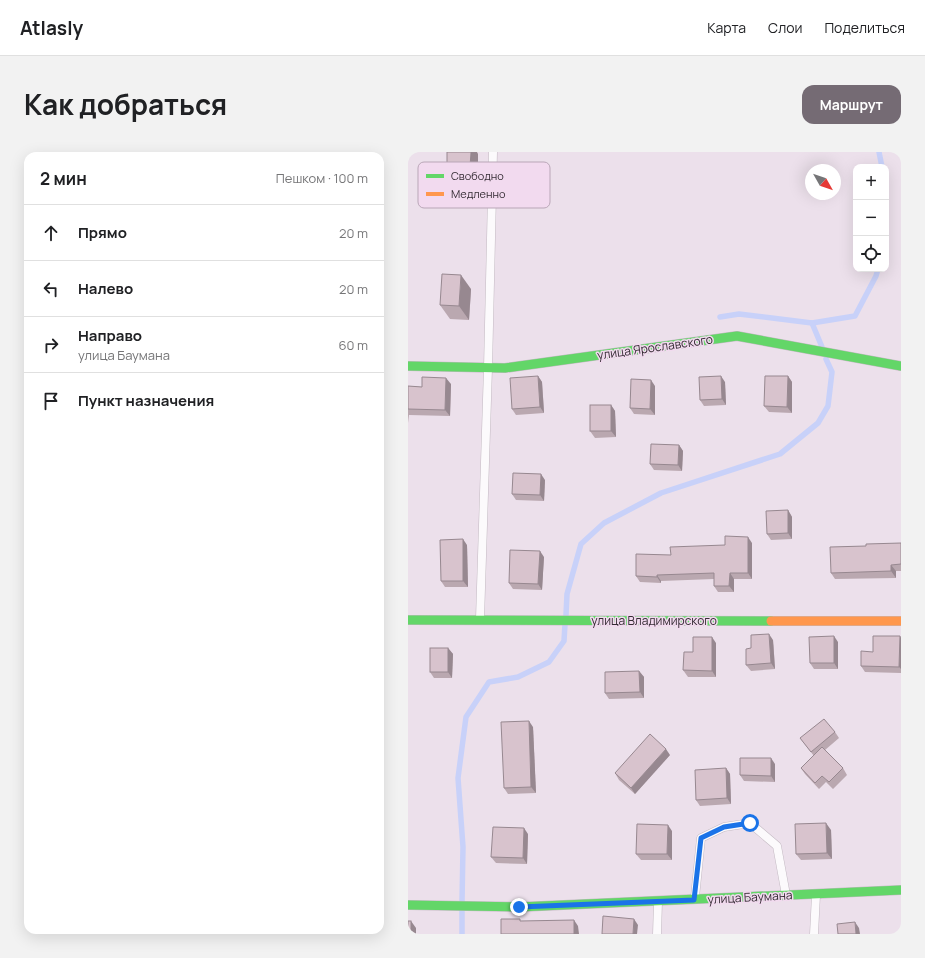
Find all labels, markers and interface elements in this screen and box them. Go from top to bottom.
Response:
text: Atlasly [20,15,83,41]
text: Карта [707,18,746,37]
text: Слои [768,18,802,37]
text: Поделиться [824,18,905,37]
text: Как добраться [24,85,227,123]
button: Маршрут [802,85,901,124]
legend [418,162,550,208]
north arrow [805,164,841,200]
map controls [853,164,889,272]
button: + [853,164,889,200]
text: 2 мин [40,167,87,190]
text: Свободно [451,168,504,183]
text: Пешком · 100 m [276,169,368,187]
text: Медленно [451,186,506,201]
button: − [853,200,889,236]
icon: ahead [40,222,62,244]
text: Прямо [78,222,127,243]
text: 20 m [339,224,368,242]
button: locate [853,236,889,272]
icon: left [40,278,62,300]
text: Налево [78,278,133,299]
text: 20 m [339,280,368,298]
text: Направо [78,325,142,346]
street label: улица Ярославского [596,330,714,364]
icon: right [40,334,62,356]
text: 60 m [338,336,368,354]
text: улица Баумана [78,346,170,364]
icon: arrive [40,390,62,412]
text: Пункт назначения [78,390,214,411]
street label: улица Владимирского [591,612,717,629]
route start [741,814,759,832]
street label: улица Баумана [707,886,793,908]
route end [510,898,528,916]

